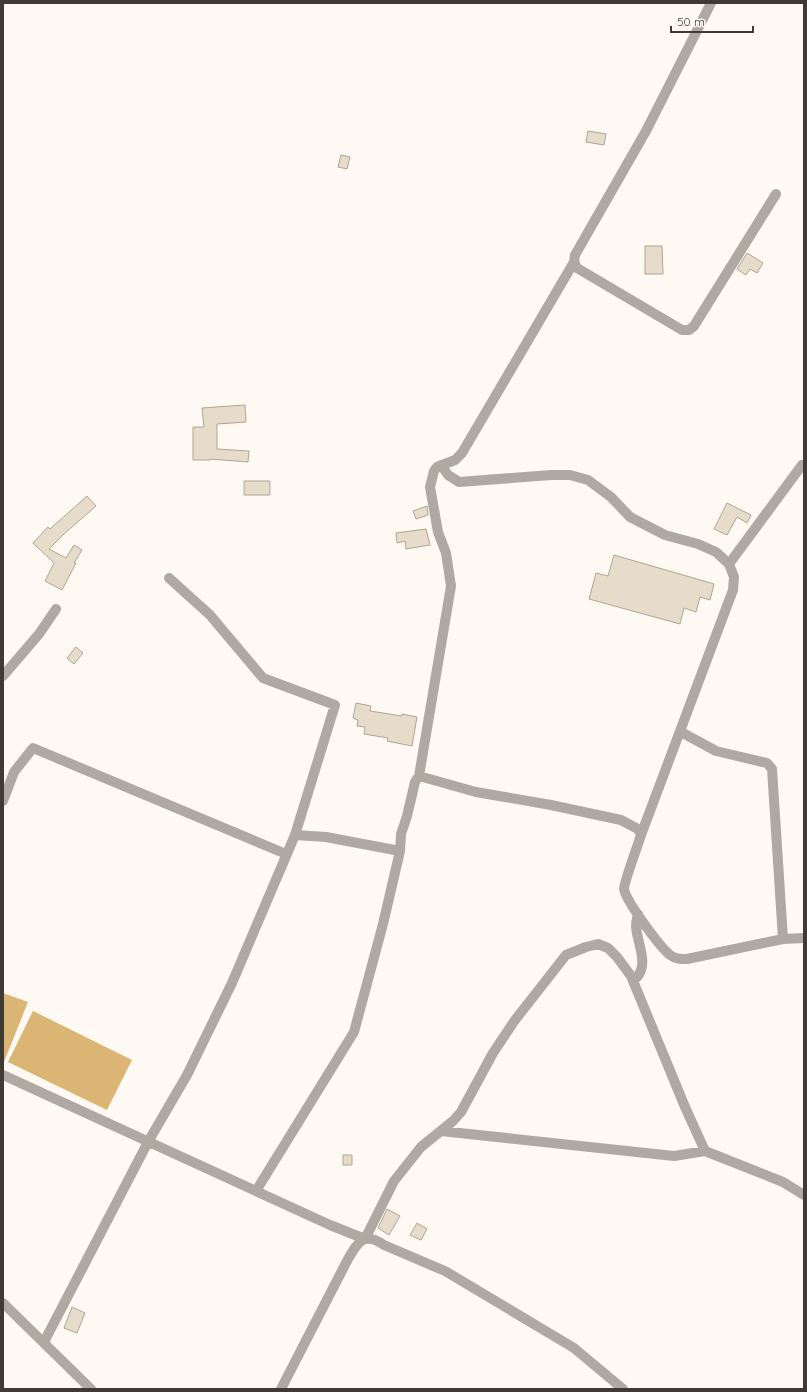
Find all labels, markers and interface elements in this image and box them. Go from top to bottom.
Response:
scale bar [671,8,753,34]
text: 50 m [677,14,705,29]

